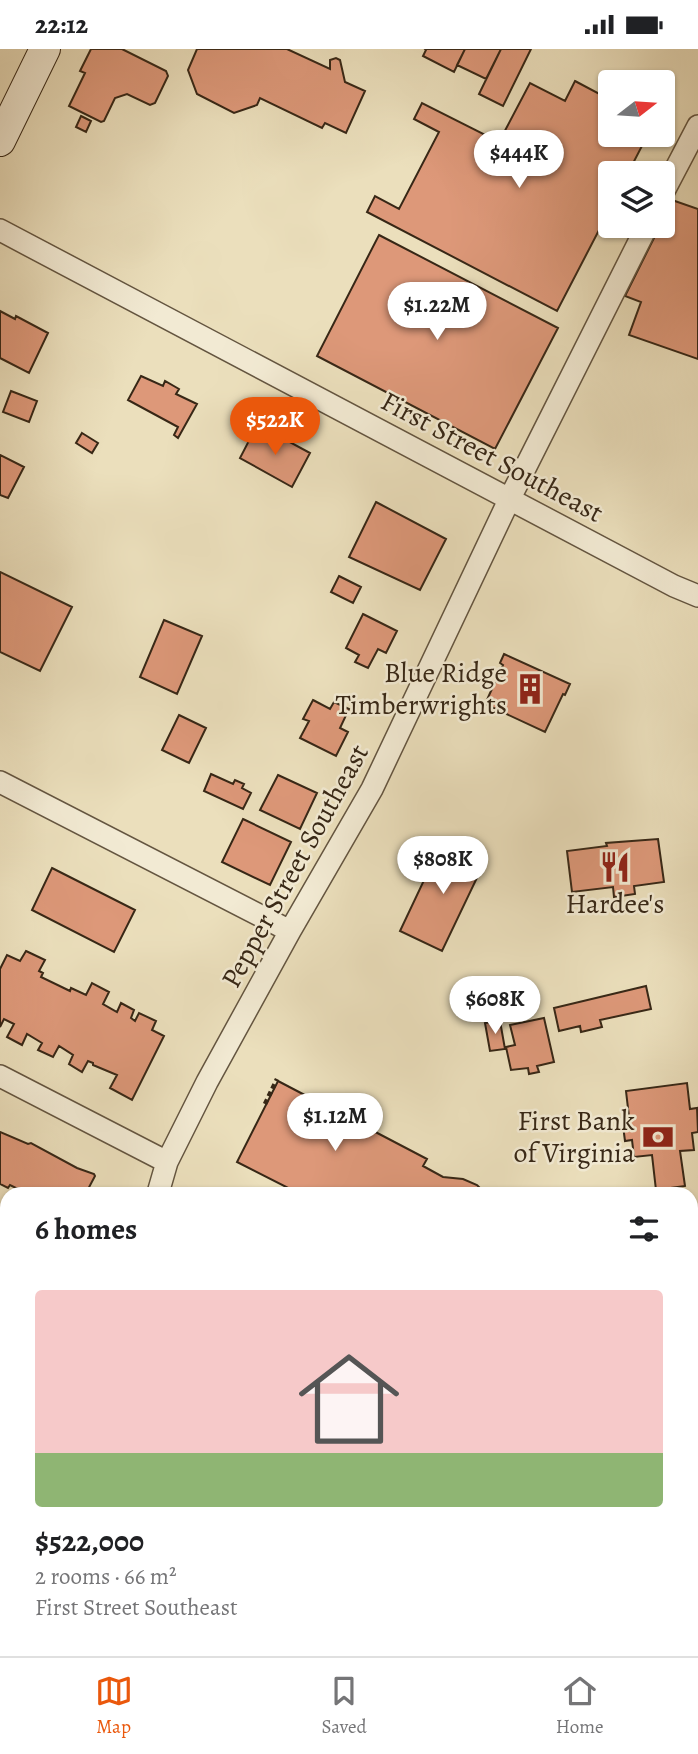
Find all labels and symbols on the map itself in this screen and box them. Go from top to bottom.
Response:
north arrow [598,70,676,147]
pin: $444K [470,131,568,190]
pin: $1.22M [380,282,494,342]
street label: First Street Southeast [374,382,610,532]
pin: $522K [226,397,324,457]
place label: Blue Ridge Timberwrights [336,654,507,724]
building icon: Blue Ridge Timberwrights [513,672,547,706]
street label: Pepper Street Southeast [212,737,378,995]
pin: $808K [394,837,492,896]
restaurant icon: Hardee's [598,850,632,884]
place label: Hardee's [566,885,664,923]
pin: $608K [446,977,544,1036]
pin: $1.12M [278,1093,392,1153]
place label: First Bank of Virginia [513,1102,635,1172]
bank icon: First Bank of Virginia [641,1120,675,1154]

